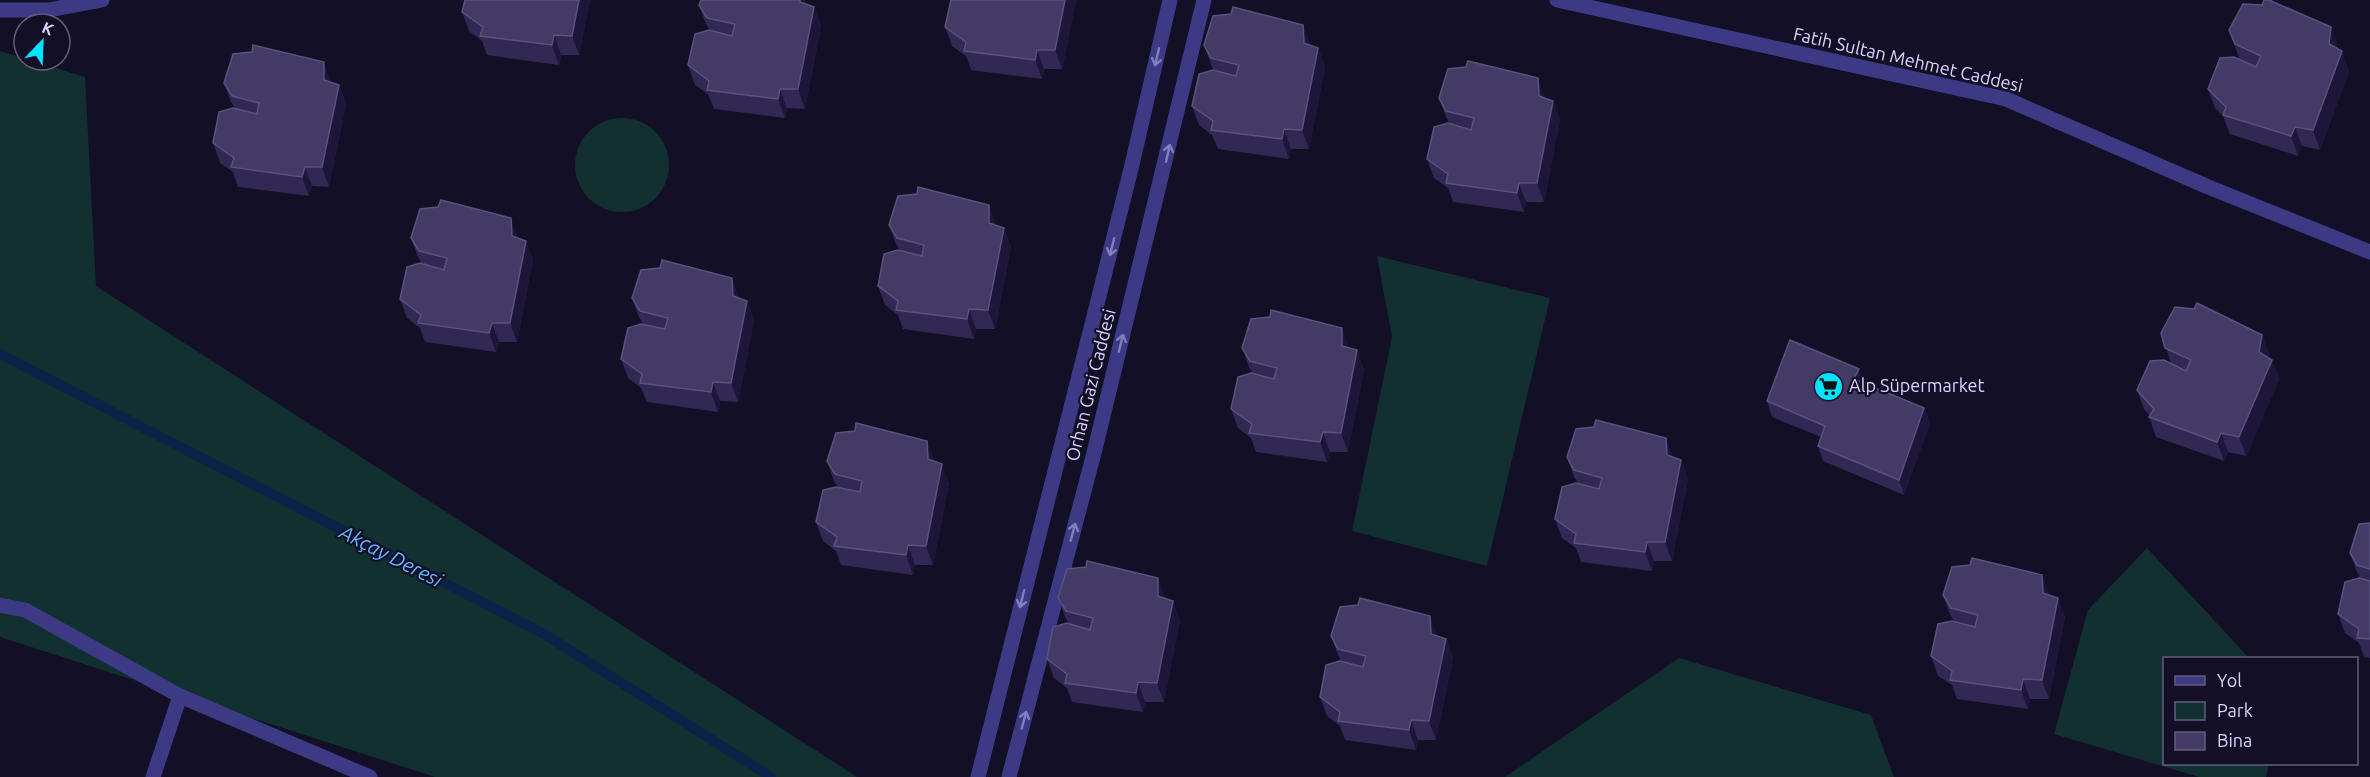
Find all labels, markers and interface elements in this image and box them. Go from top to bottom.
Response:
north arrow [12,12,72,72]
text: K [39,18,57,39]
street label: Fatih Sultan Mehmet Caddesi [1791,23,2025,95]
one-way arrow [1150,47,1162,66]
one-way arrow [1163,144,1175,163]
one-way arrow [1105,237,1117,256]
street label: Orhan Gazi Caddesi [1061,307,1119,463]
one-way arrow [1116,334,1128,353]
supermarket icon: Alp Süpermarket [1812,370,1844,402]
place label: Alp Süpermarket [1849,375,1984,395]
water label: Akçay Deresi [335,519,447,592]
one-way arrow [1068,523,1080,542]
one-way arrow [1016,589,1028,608]
legend [2163,657,2358,765]
text: Yol [2217,670,2242,690]
text: Park [2217,700,2253,720]
one-way arrow [1019,711,1030,730]
text: Bina [2217,730,2252,750]

